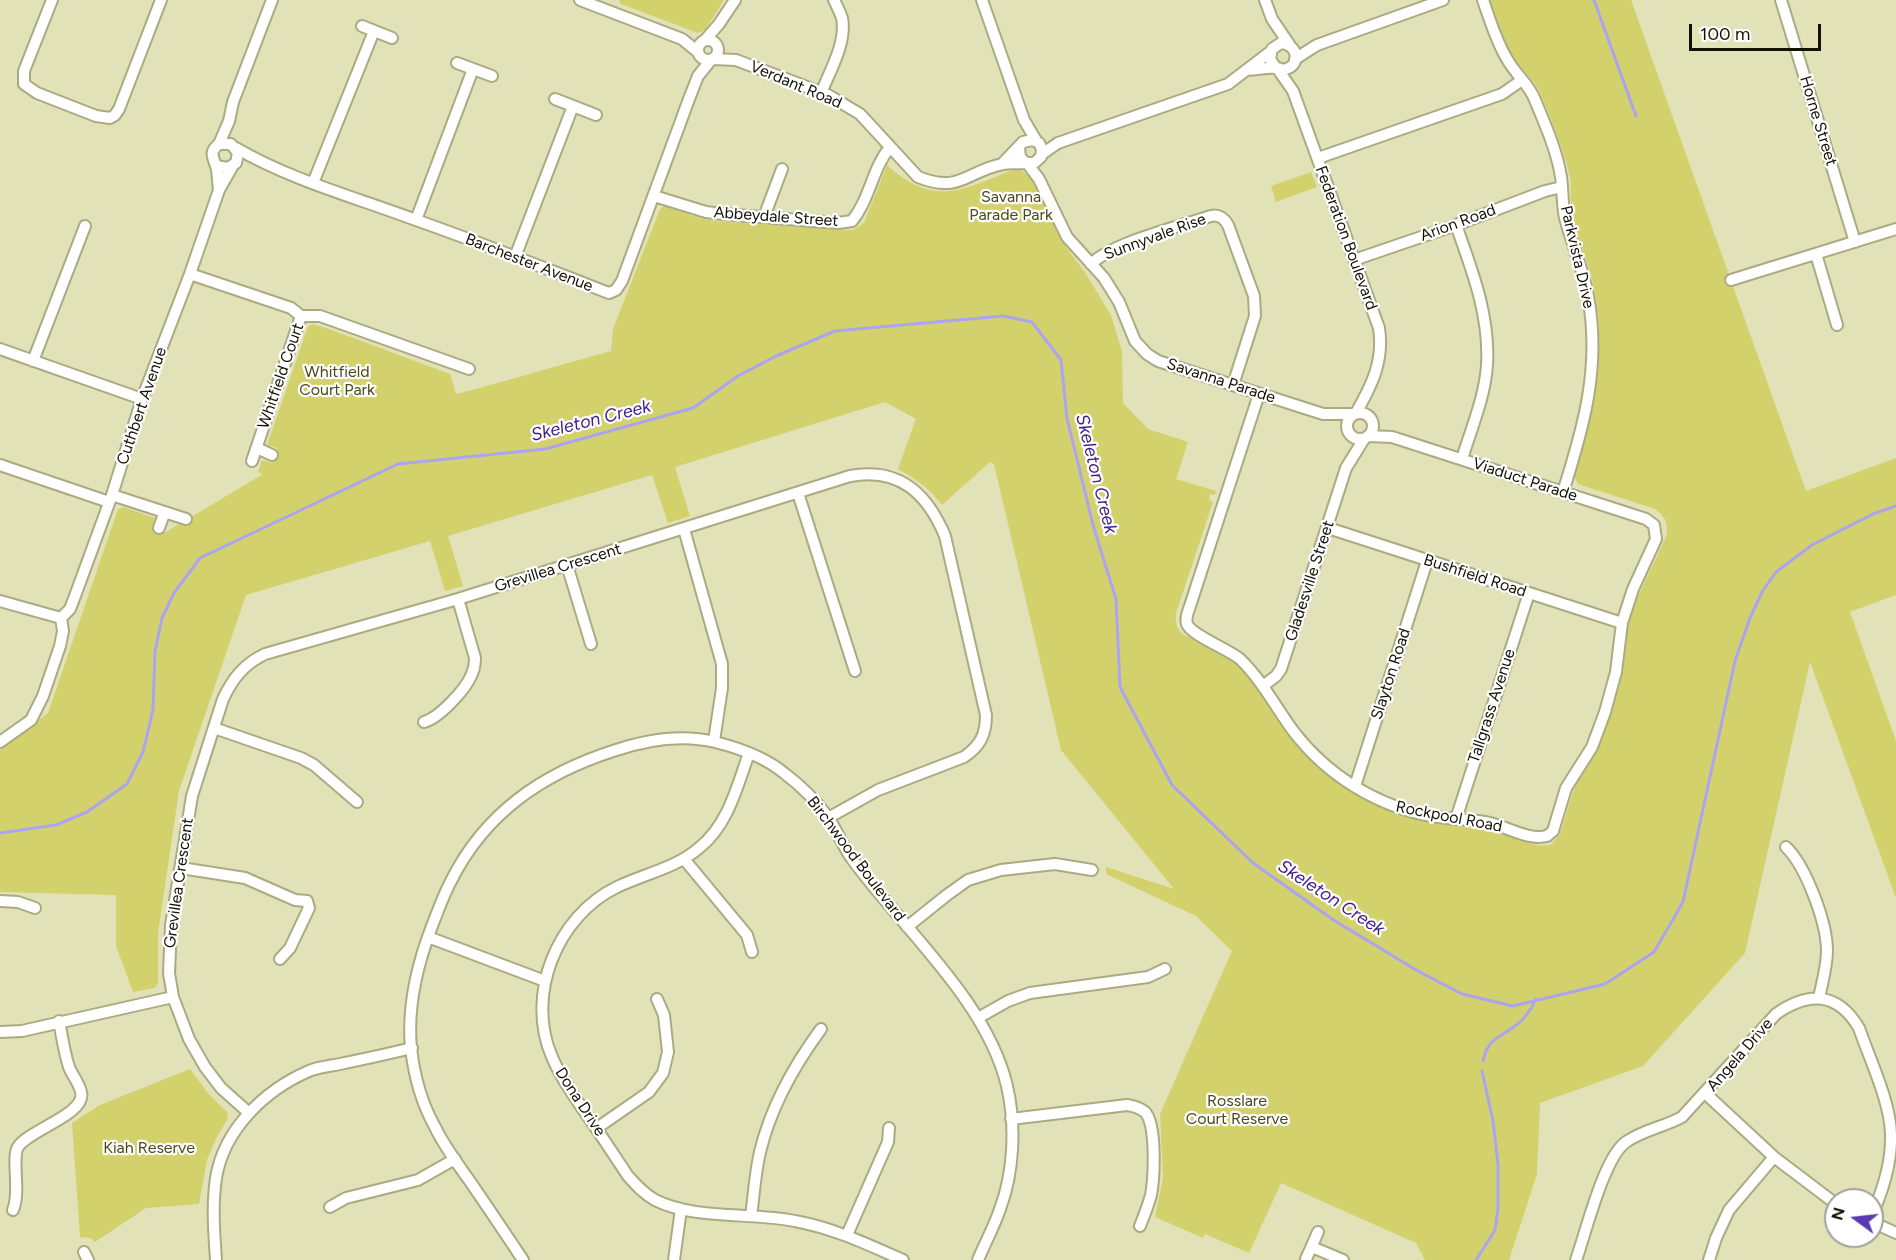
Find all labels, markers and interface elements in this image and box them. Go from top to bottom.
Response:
scale bar [1692,12,1824,50]
text: 100 m [1700,23,1750,45]
street label: Verdant Road [747,57,845,113]
street label: Horne Street [1795,74,1841,168]
street label: Federation Boulevard [1311,163,1381,313]
park label: Savanna Parade Park [969,187,1053,225]
street label: Arion Road [1418,200,1498,246]
street label: Abbeydale Street [713,203,839,231]
street label: Parkvista Drive [1556,204,1598,310]
street label: Sunnyvale Rise [1101,210,1209,264]
street label: Barchester Avenue [462,230,596,296]
street label: Whitfield Court [254,321,308,431]
street label: Cuthbert Avenue [113,345,171,467]
street label: Savanna Parade [1164,354,1278,408]
park label: Whitfield Court Park [299,362,375,400]
water label: Skeleton Creek [529,396,653,446]
water label: Skeleton Creek [1071,412,1121,536]
street label: Viaduct Parade [1470,454,1580,506]
street label: Gladesville Street [1281,518,1339,644]
street label: Grevillea Crescent [492,540,624,596]
street label: Bushfield Road [1421,550,1529,602]
street label: Slayton Road [1367,626,1415,722]
street label: Tallgrass Avenue [1464,646,1520,766]
street label: Birchwood Boulevard [803,793,909,925]
street label: Rockpool Road [1394,797,1504,837]
street label: Grevillea Crescent [160,817,198,949]
water label: Skeleton Creek [1274,856,1388,940]
street label: Angela Drive [1703,1015,1777,1095]
street label: Dona Drive [551,1064,609,1140]
park label: Rosslare Court Reserve [1186,1091,1288,1129]
park label: Kiah Reserve [103,1138,195,1158]
north arrow [1824,1188,1884,1248]
text: N [1827,1205,1849,1222]

